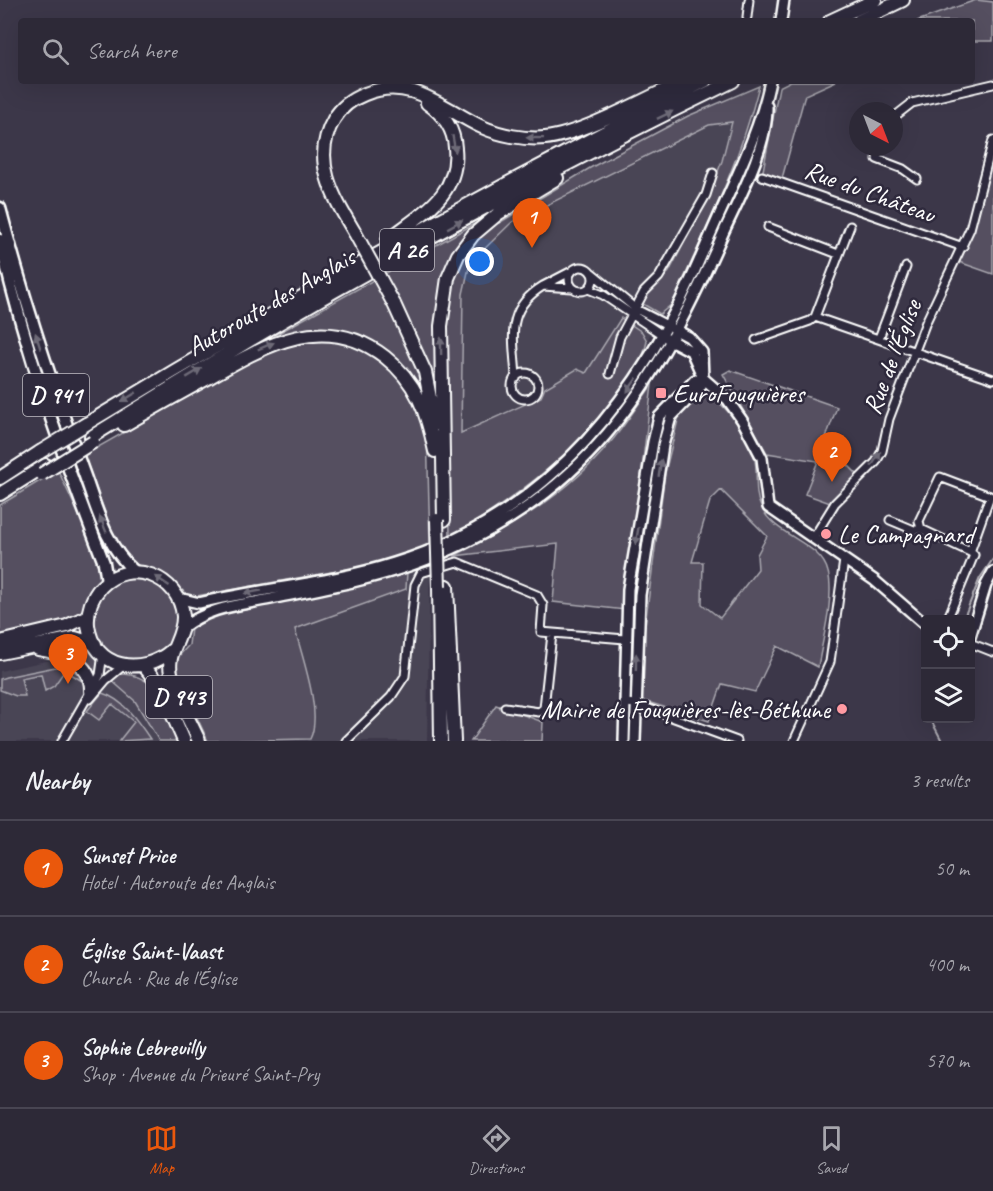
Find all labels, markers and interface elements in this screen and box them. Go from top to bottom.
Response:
search box [18,18,975,84]
icon: search [39,35,72,68]
text: Search here [87,37,177,65]
north arrow [849,102,903,156]
one-way arrow [656,110,674,120]
one-way arrow [525,133,544,143]
one-way arrow [450,134,459,153]
street label: Rue du Château [800,153,941,231]
pin: 1 [512,198,552,248]
one-way arrow [447,219,464,229]
road number: A 26 [380,229,434,271]
street label: Autoroute des Anglais [181,239,363,364]
your location [465,247,494,276]
street label: Rue de l'Église [855,294,929,419]
one-way arrow [33,332,42,350]
one-way arrow [437,337,446,356]
one-way arrow [258,341,276,351]
one-way arrow [186,367,202,378]
road number: D 941 [23,374,89,416]
one-way arrow [626,377,638,393]
place label: EuroFouquières [673,377,806,410]
marker: EuroFouquières [654,386,668,400]
one-way arrow [121,392,138,403]
pin: 2 [812,432,852,482]
one-way arrow [871,451,882,467]
one-way arrow [656,459,665,478]
one-way arrow [97,515,107,533]
place label: Le Campagnard [838,518,977,551]
one-way arrow [632,527,641,546]
marker: Le Campagnard [819,527,833,541]
one-way arrow [153,576,170,587]
one-way arrow [243,588,262,597]
map controls [921,615,975,723]
button: locate [921,615,975,669]
pin: 3 [48,634,88,684]
one-way arrow [631,652,641,671]
button: layers [921,669,975,723]
road number: D 943 [146,676,212,718]
place label: Mairie de Fouquières-lès-Béthune [541,693,832,726]
marker: Mairie de Fouquières-lès-Béthune [835,702,849,716]
text: Nearby [24,764,89,797]
text: 3 results [910,768,969,793]
text: Sunset Price [81,842,175,870]
text: 1 [39,856,48,881]
text: 50 m [935,856,969,881]
text: Hotel · Autoroute des Anglais [81,870,275,895]
text: Église Saint-Vaast [81,938,222,966]
text: 2 [39,952,48,977]
text: 400 m [926,952,969,977]
text: Church · Rue de l'Église [81,966,237,991]
text: Sophie Lebreuilly [81,1034,205,1062]
text: 3 [39,1048,48,1073]
text: 570 m [926,1048,969,1073]
text: Shop · Avenue du Prieuré Saint-Pry [81,1062,319,1087]
tab: Map [145,1122,178,1178]
tab: Directions [469,1122,524,1178]
tab: Saved [815,1122,848,1178]

